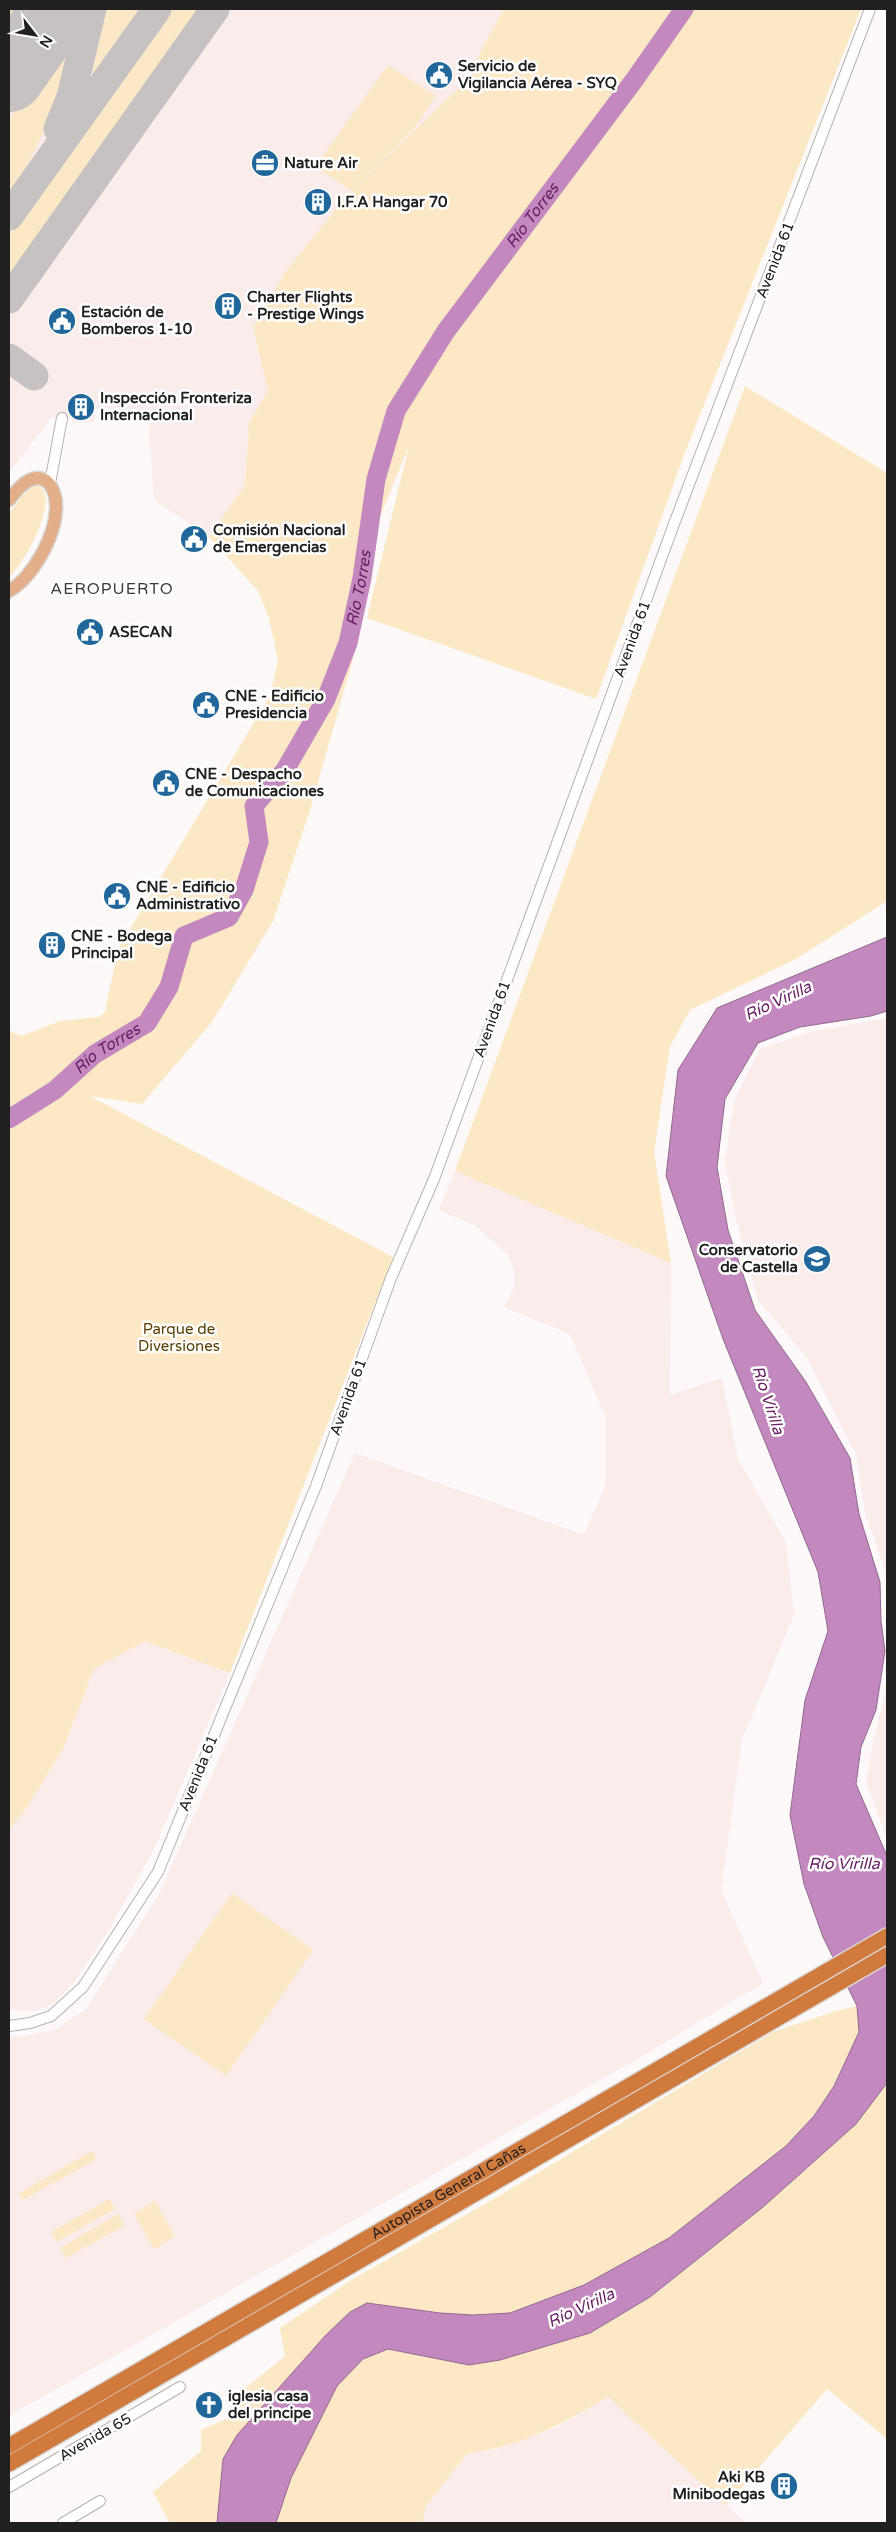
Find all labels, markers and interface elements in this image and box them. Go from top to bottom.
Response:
north arrow [10,10,60,60]
text: N [36,32,56,51]
place label: Servicio de Vigilancia Aérea - SYQ [458,57,617,93]
public building icon: Servicio de Vigilancia Aérea - SYQ [424,60,454,90]
office icon: Nature Air [250,148,280,178]
place label: Nature Air [284,154,358,172]
water label: Río Torres [502,178,564,252]
building icon: I.F.A Hangar 70 [303,187,333,217]
place label: I.F.A Hangar 70 [337,193,448,212]
street label: Avenida 61 [752,219,798,301]
place label: Charter Flights - Prestige Wings [247,288,364,324]
building icon: Charter Flights - Prestige Wings [213,291,243,321]
place label: Estación de Bomberos 1-10 [81,303,193,338]
public building icon: Estación de Bomberos 1-10 [47,306,77,336]
place label: Inspección Fronteriza Internacional [100,389,252,424]
building icon: Inspección Fronteriza Internacional [66,392,96,422]
place label: Comisión Nacional de Emergencias [213,521,346,557]
public building icon: Comisión Nacional de Emergencias [179,524,209,554]
water label: Río Torres [342,548,376,628]
district label: AEROPUERTO [50,579,174,599]
street label: Avenida 61 [610,598,654,680]
public building icon: ASECAN [75,617,105,647]
place label: ASECAN [109,623,173,641]
place label: CNE - Edificio Presidencia [225,687,324,722]
public building icon: CNE - Edificio Presidencia [191,690,221,720]
place label: CNE - Despacho de Comunicaciones [185,765,324,800]
public building icon: CNE - Despacho de Comunicaciones [151,768,181,798]
place label: CNE - Edificio Administrativo [136,878,240,913]
public building icon: CNE - Edificio Administrativo [102,881,132,911]
place label: CNE - Bodega Principal [71,927,172,963]
building icon: CNE - Bodega Principal [37,930,67,960]
water label: Río Virilla [741,976,815,1025]
street label: Avenida 61 [470,978,514,1060]
water label: Río Torres [69,1019,145,1078]
place label: Conservatorio de Castella [699,1241,798,1276]
school or university icon: Conservatorio de Castella [802,1244,832,1274]
park label: Parque de Diversiones [138,1320,220,1355]
street label: Avenida 61 [326,1356,370,1438]
water label: Río Virilla [747,1363,789,1438]
street label: Avenida 61 [175,1732,221,1814]
water label: Río Virilla [808,1854,881,1874]
street label: Autopista General Cañas [368,2139,529,2243]
water label: Río Virilla [544,2283,618,2332]
place label: iglesia casa del principe [228,2387,312,2423]
church icon: iglesia casa del principe [194,2390,224,2420]
street label: Avenida 65 [56,2409,134,2465]
place label: Aki KB Minibodegas [672,2468,765,2504]
building icon: Aki KB Minibodegas [769,2471,799,2501]

